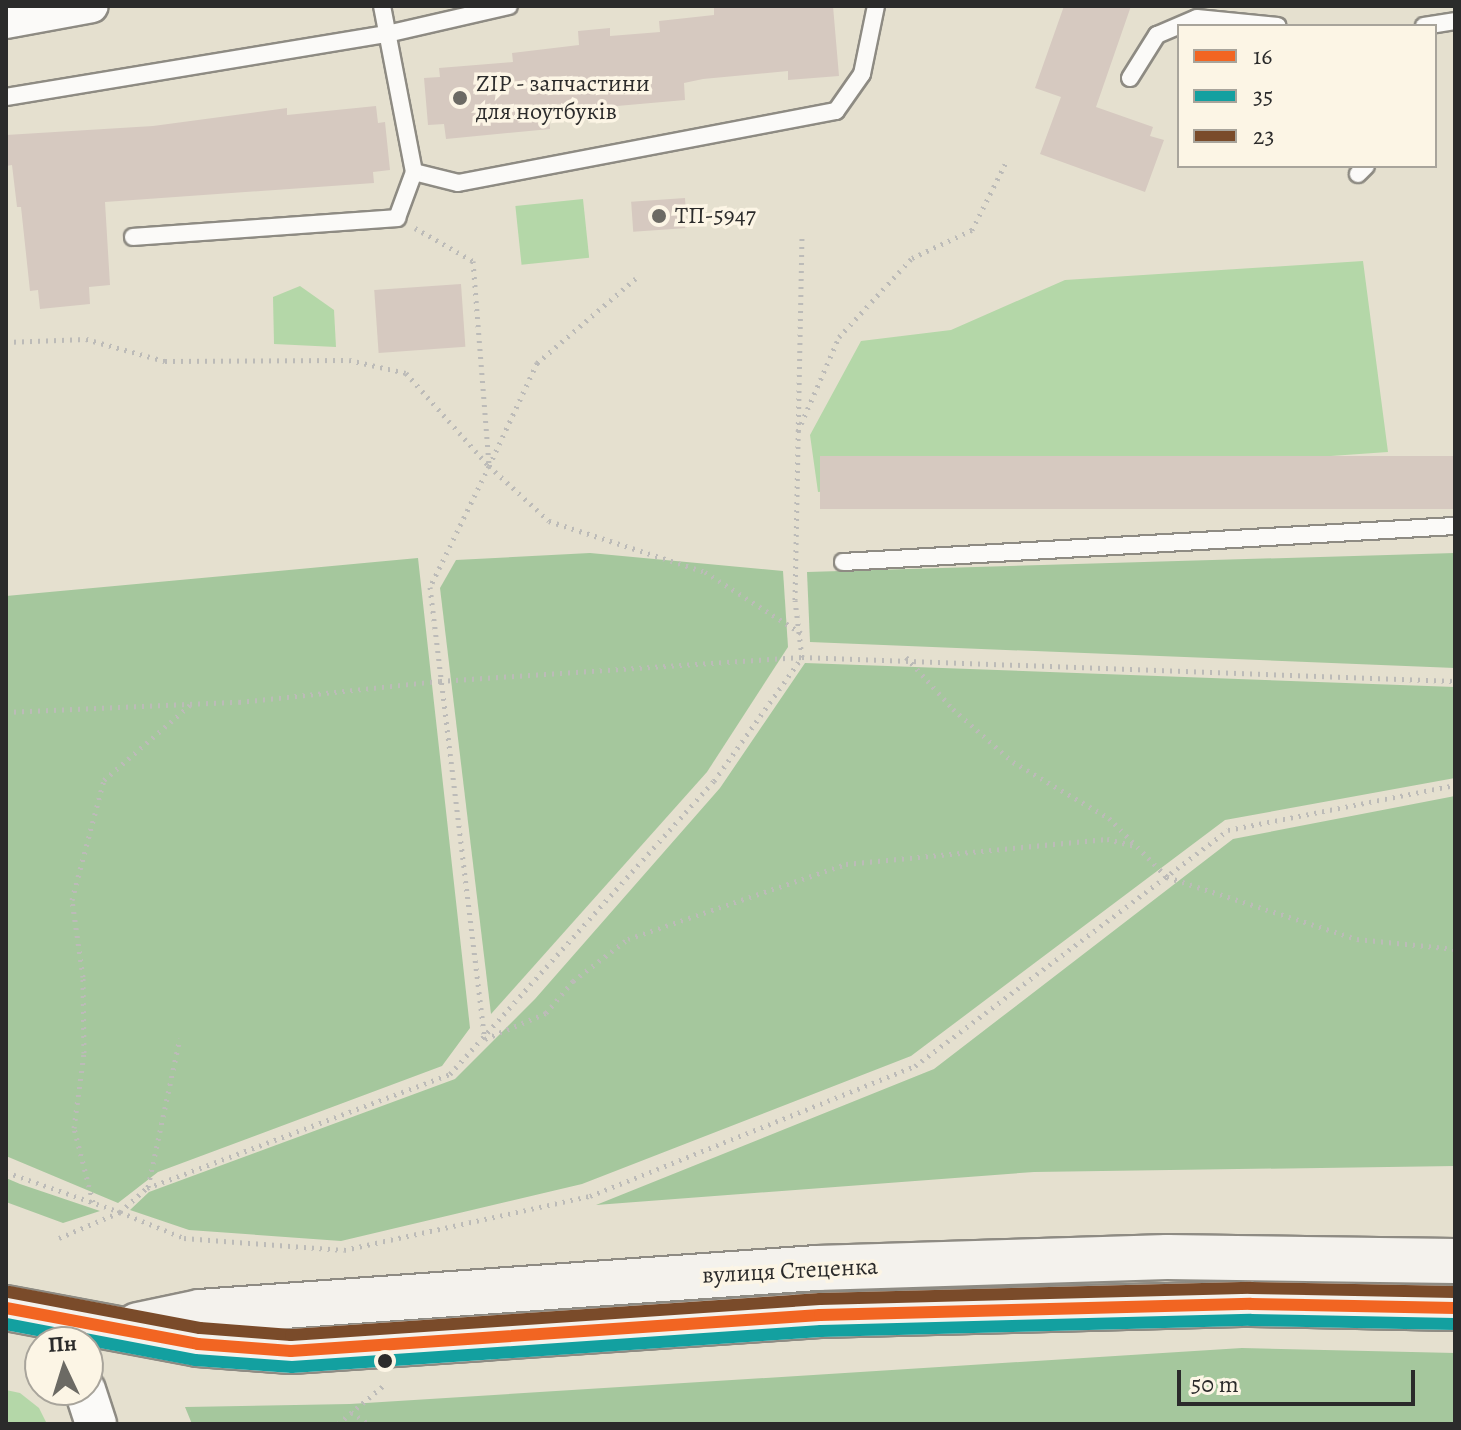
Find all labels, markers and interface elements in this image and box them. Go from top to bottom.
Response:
legend [1177,24,1437,168]
text: 16 [1253,40,1272,72]
place label: ZIP - запчастини для ноутбуків [476,70,651,126]
text: 35 [1253,80,1273,112]
marker: ZIP - запчастини для ноутбуків [451,89,469,107]
text: 23 [1253,120,1274,152]
place label: ТП-5947 [675,202,756,230]
marker: ТП-5947 [650,207,668,225]
street label: вулиця Стеценка [701,1252,879,1290]
north arrow [24,1326,104,1406]
text: Пн [47,1328,78,1360]
unlabelled marker [377,1353,393,1369]
scale bar [1181,1354,1419,1404]
text: 50 m [1191,1368,1239,1400]

